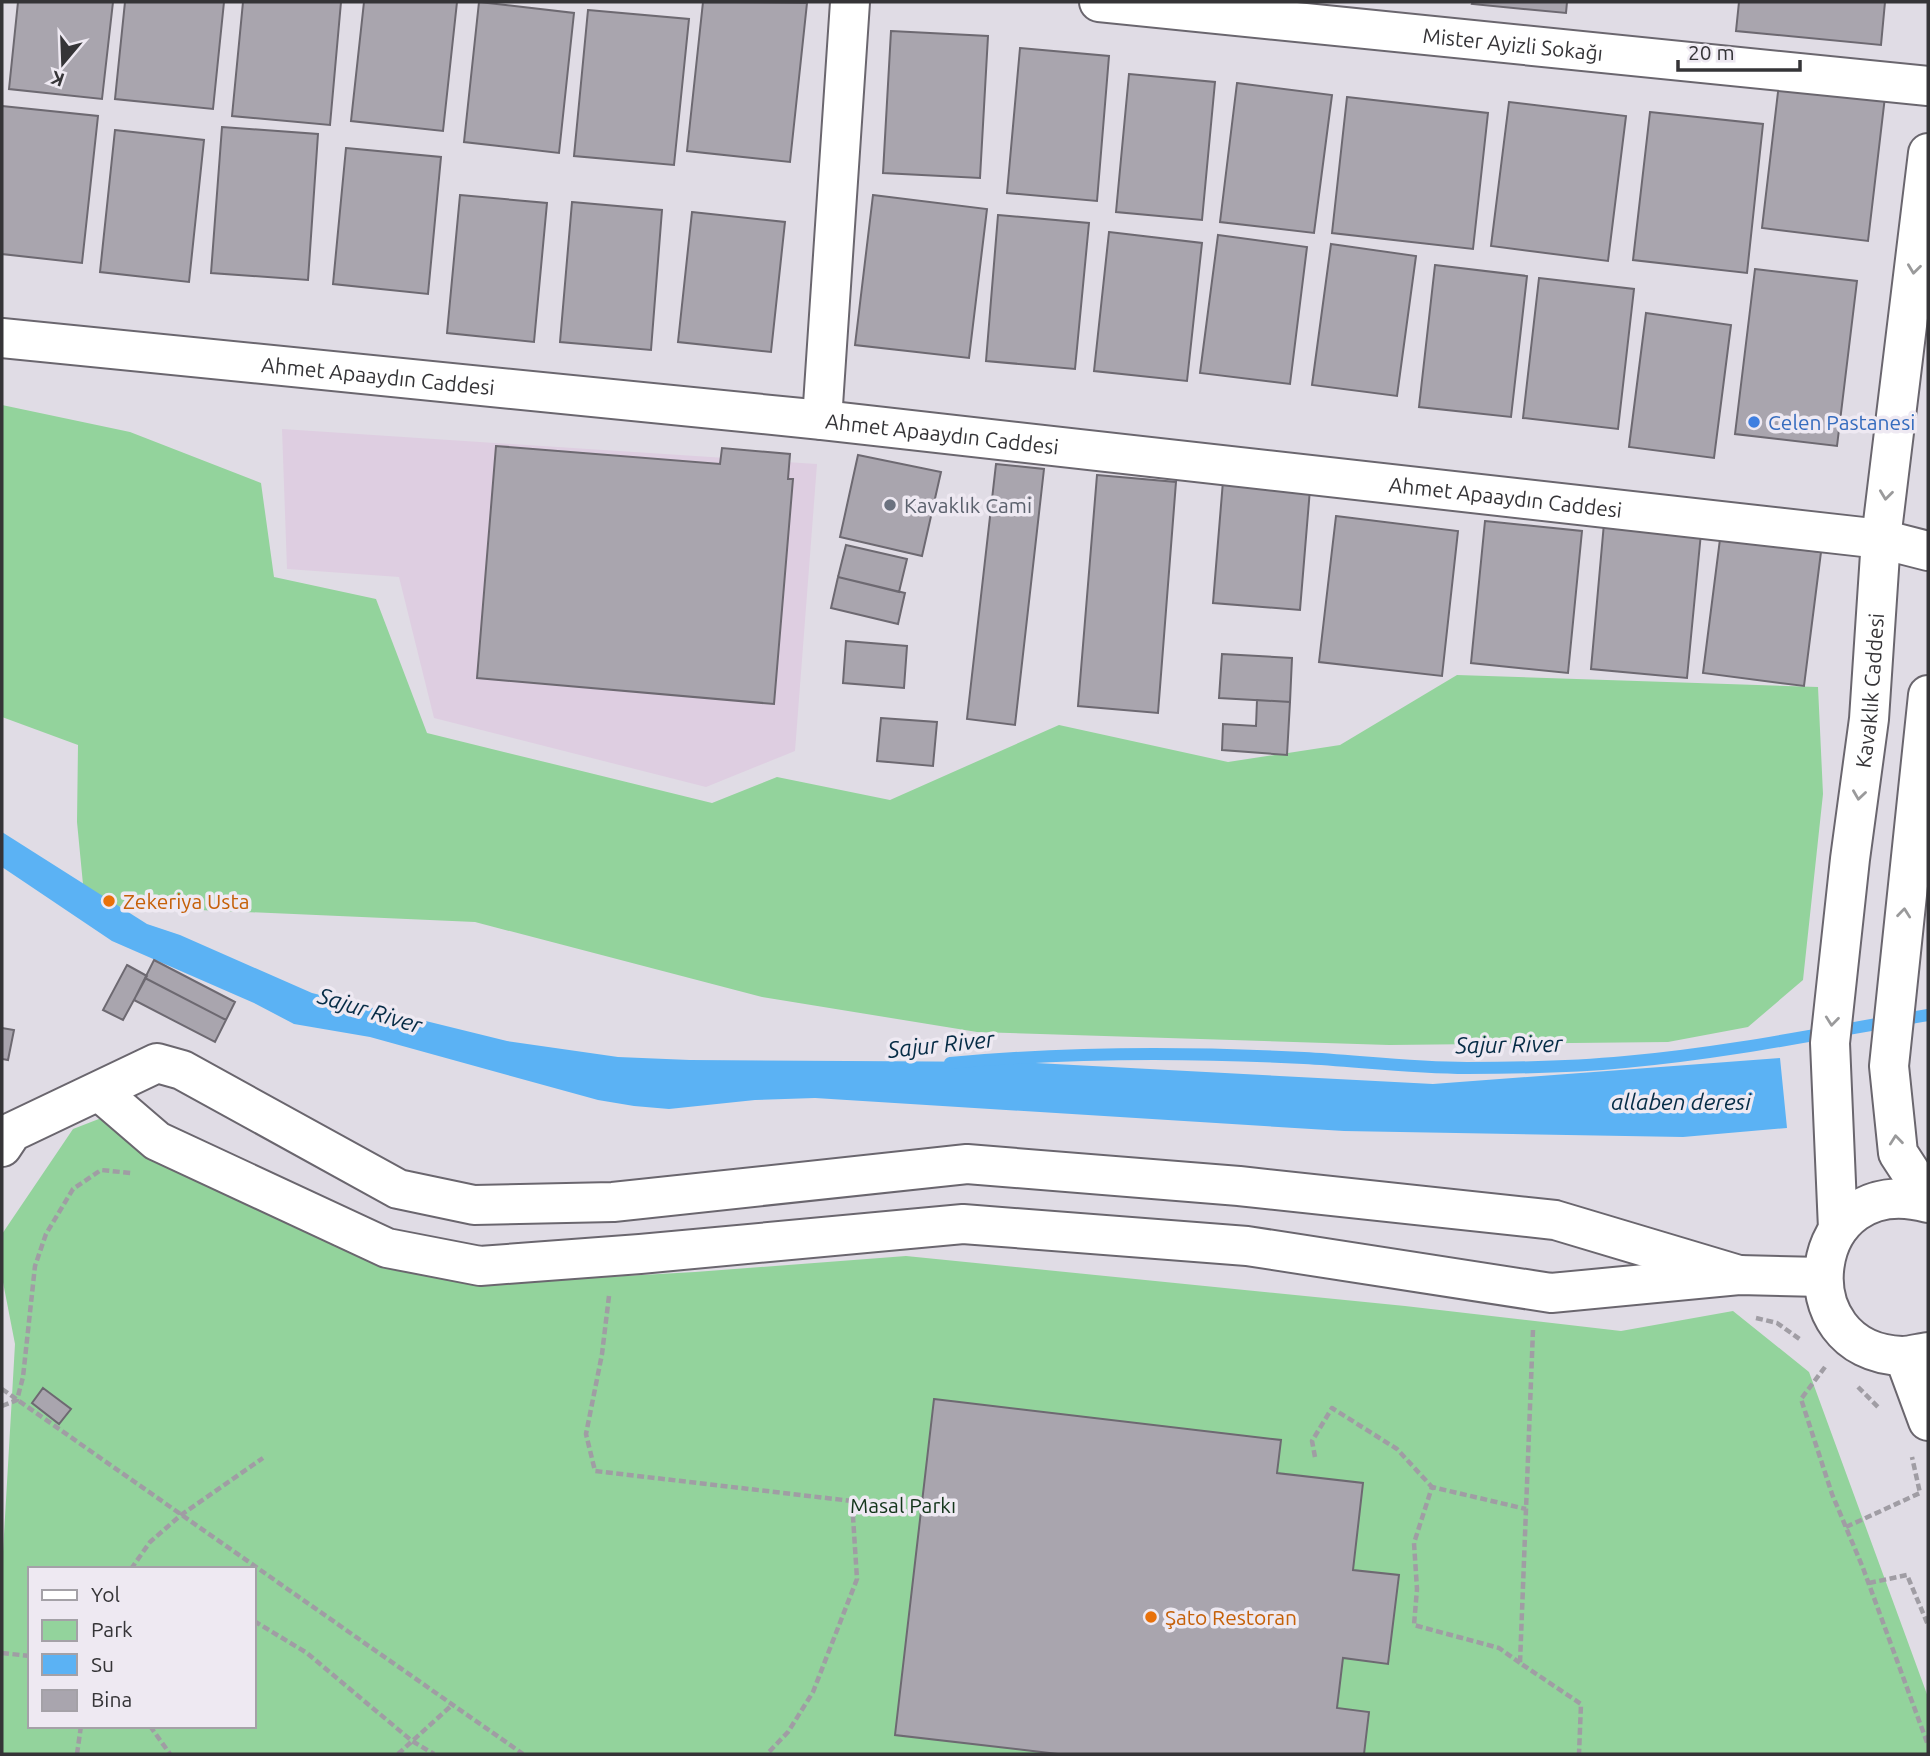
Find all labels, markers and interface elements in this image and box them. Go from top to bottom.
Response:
street label: Mister Ayizli Sokağı [1422,23,1604,65]
north arrow [28,28,98,98]
scale bar [1678,28,1800,72]
text: 20 m [1688,40,1735,64]
text: K [48,66,67,92]
one-way arrow [1906,264,1921,275]
street label: Ahmet Apaaydın Caddesi [260,352,496,399]
street label: Ahmet Apaaydın Caddesi [824,408,1060,459]
place label: Celen Pastanesi [1768,410,1915,434]
marker: Celen Pastanesi [1746,414,1762,430]
street label: Ahmet Apaaydın Caddesi [1388,472,1623,522]
one-way arrow [1879,489,1894,501]
place label: Kavaklık Cami [904,493,1032,517]
marker: Kavaklık Cami [882,497,898,513]
street label: Kavaklık Caddesi [1850,612,1888,769]
one-way arrow [1851,789,1866,801]
place label: Zekeriya Usta [123,889,249,913]
marker: Zekeriya Usta [101,893,117,909]
one-way arrow [1896,908,1911,919]
water label: Sajur River [314,982,426,1038]
one-way arrow [1825,1015,1840,1027]
water label: Sajur River [885,1026,997,1062]
water label: Sajur River [1454,1031,1564,1057]
water label: allaben deresi [1611,1089,1752,1114]
one-way arrow [1889,1134,1904,1145]
park label: Masal Parkı [850,1493,956,1517]
legend [28,1567,256,1728]
text: Yol [91,1582,120,1606]
place label: Şato Restoran [1165,1605,1297,1629]
marker: Şato Restoran [1143,1609,1159,1625]
text: Park [91,1617,133,1641]
text: Su [91,1652,114,1676]
text: Bina [91,1687,132,1711]

